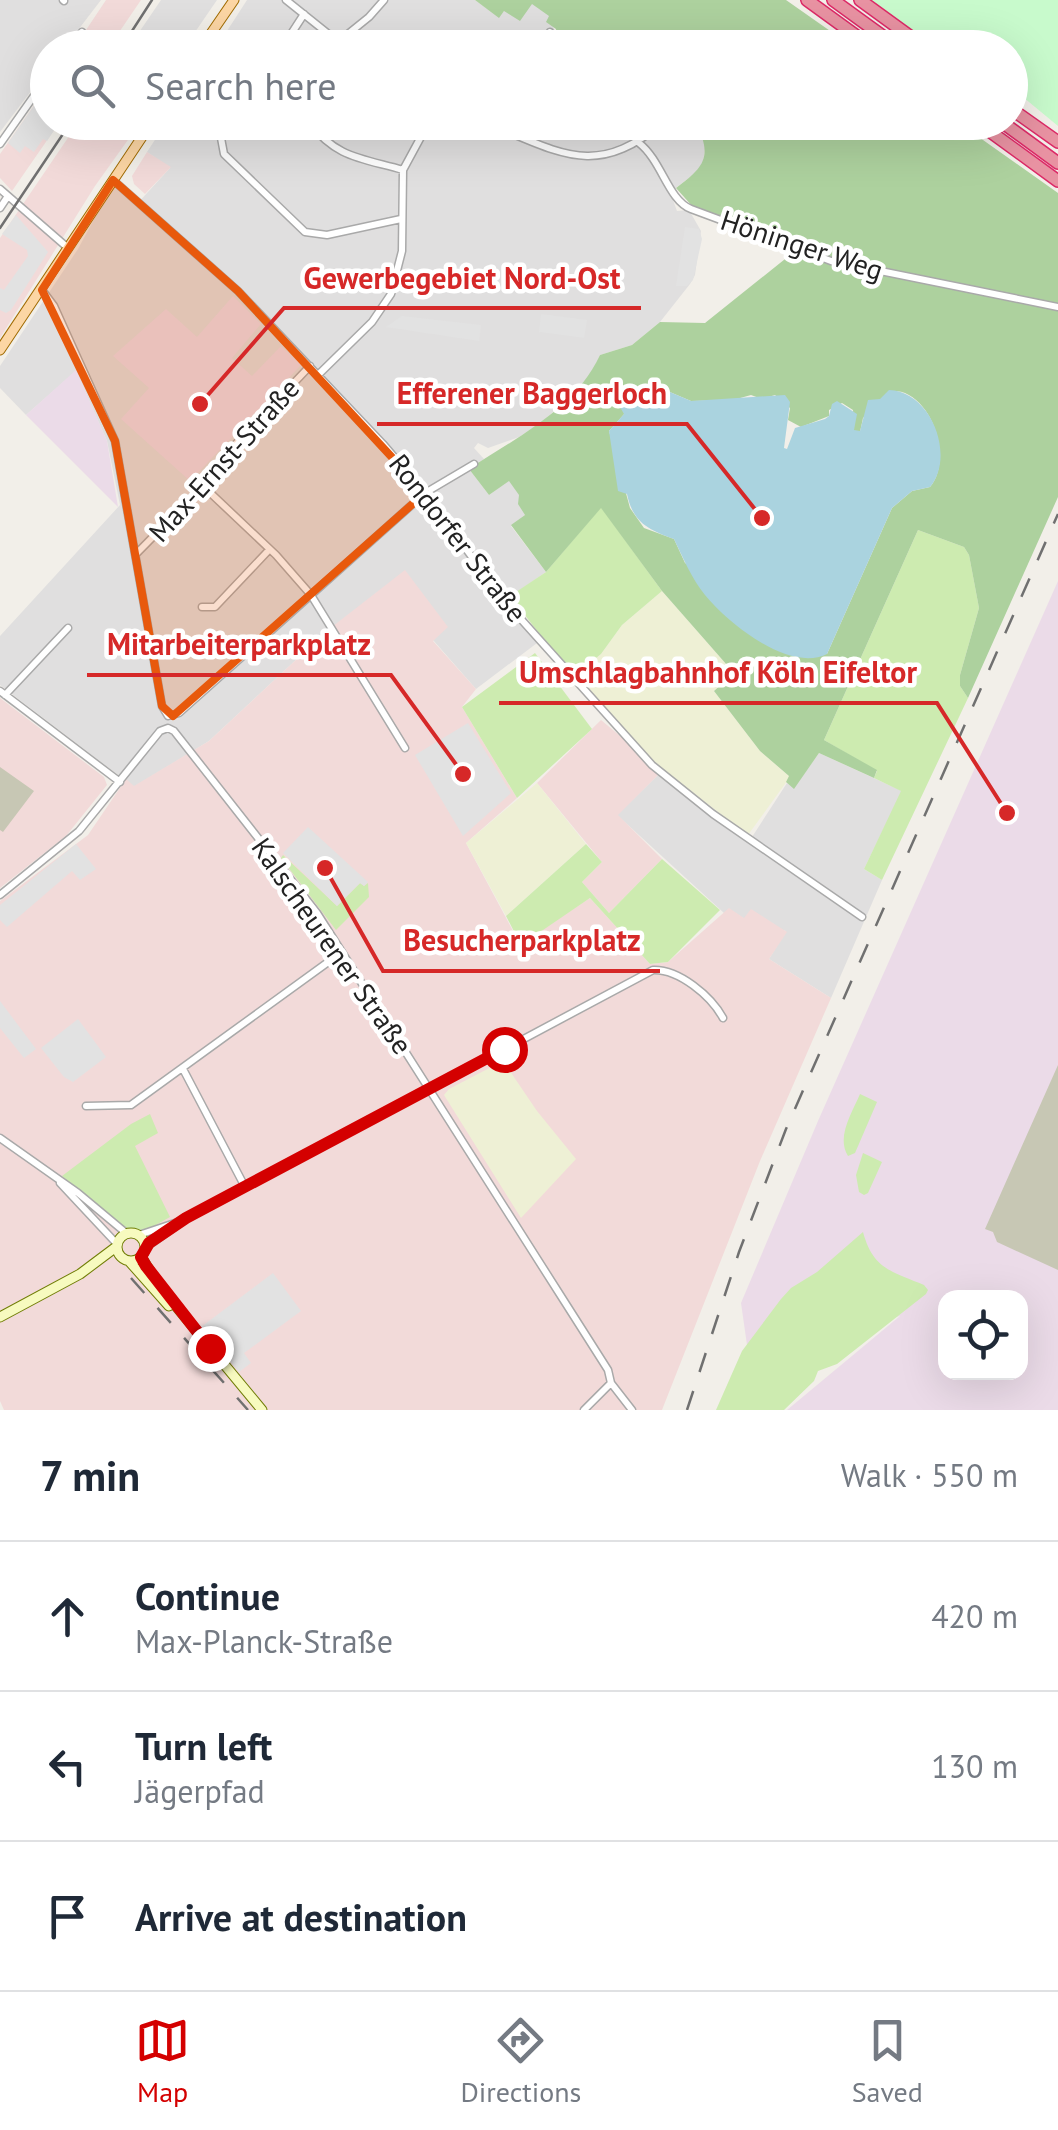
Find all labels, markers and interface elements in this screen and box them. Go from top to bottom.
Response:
search box [30,30,1028,140]
icon: search [65,58,120,113]
text: Search here [145,61,337,110]
street label: Höninger Weg [716,201,888,288]
callout: Gewerbegebiet Nord-Ost [284,248,641,308]
text: Gewerbegebiet Nord-Ost [304,258,621,297]
callout: Efferener Baggerloch [377,364,687,424]
street label: Max-Ernst-Straße [140,370,307,549]
text: Efferener Baggerloch [397,373,667,412]
street label: Rondorfer Straße [381,446,536,629]
callout: Mitarbeiterparkplatz [87,615,391,675]
text: Mitarbeiterparkplatz [107,624,371,663]
callout: Umschlagbahnhof Köln Eifeltor [499,643,937,703]
text: Umschlagbahnhof Köln Eifeltor [519,652,917,691]
street label: Kalscheurener Straße [244,830,421,1061]
callout: Besucherparkplatz [383,911,660,971]
text: Besucherparkplatz [403,920,641,959]
route start [482,1027,528,1073]
map controls [938,1290,1028,1380]
button: locate [938,1290,1028,1380]
route end [188,1326,234,1372]
text: 7 min [40,1448,140,1503]
text: Walk · 550 m [841,1454,1018,1496]
text: Continue [135,1571,280,1620]
icon: ahead [40,1589,95,1644]
text: 420 m [931,1595,1018,1637]
text: Max-Planck-Straße [135,1620,393,1662]
text: Turn left [135,1721,272,1770]
icon: left [40,1739,95,1794]
text: 130 m [931,1745,1018,1787]
text: Jägerpfad [135,1770,265,1812]
icon: arrive [40,1889,95,1944]
text: Arrive at destination [135,1892,467,1941]
tab: Map [135,2013,190,2110]
tab: Directions [460,2013,581,2110]
tab: Saved [852,2013,923,2110]

